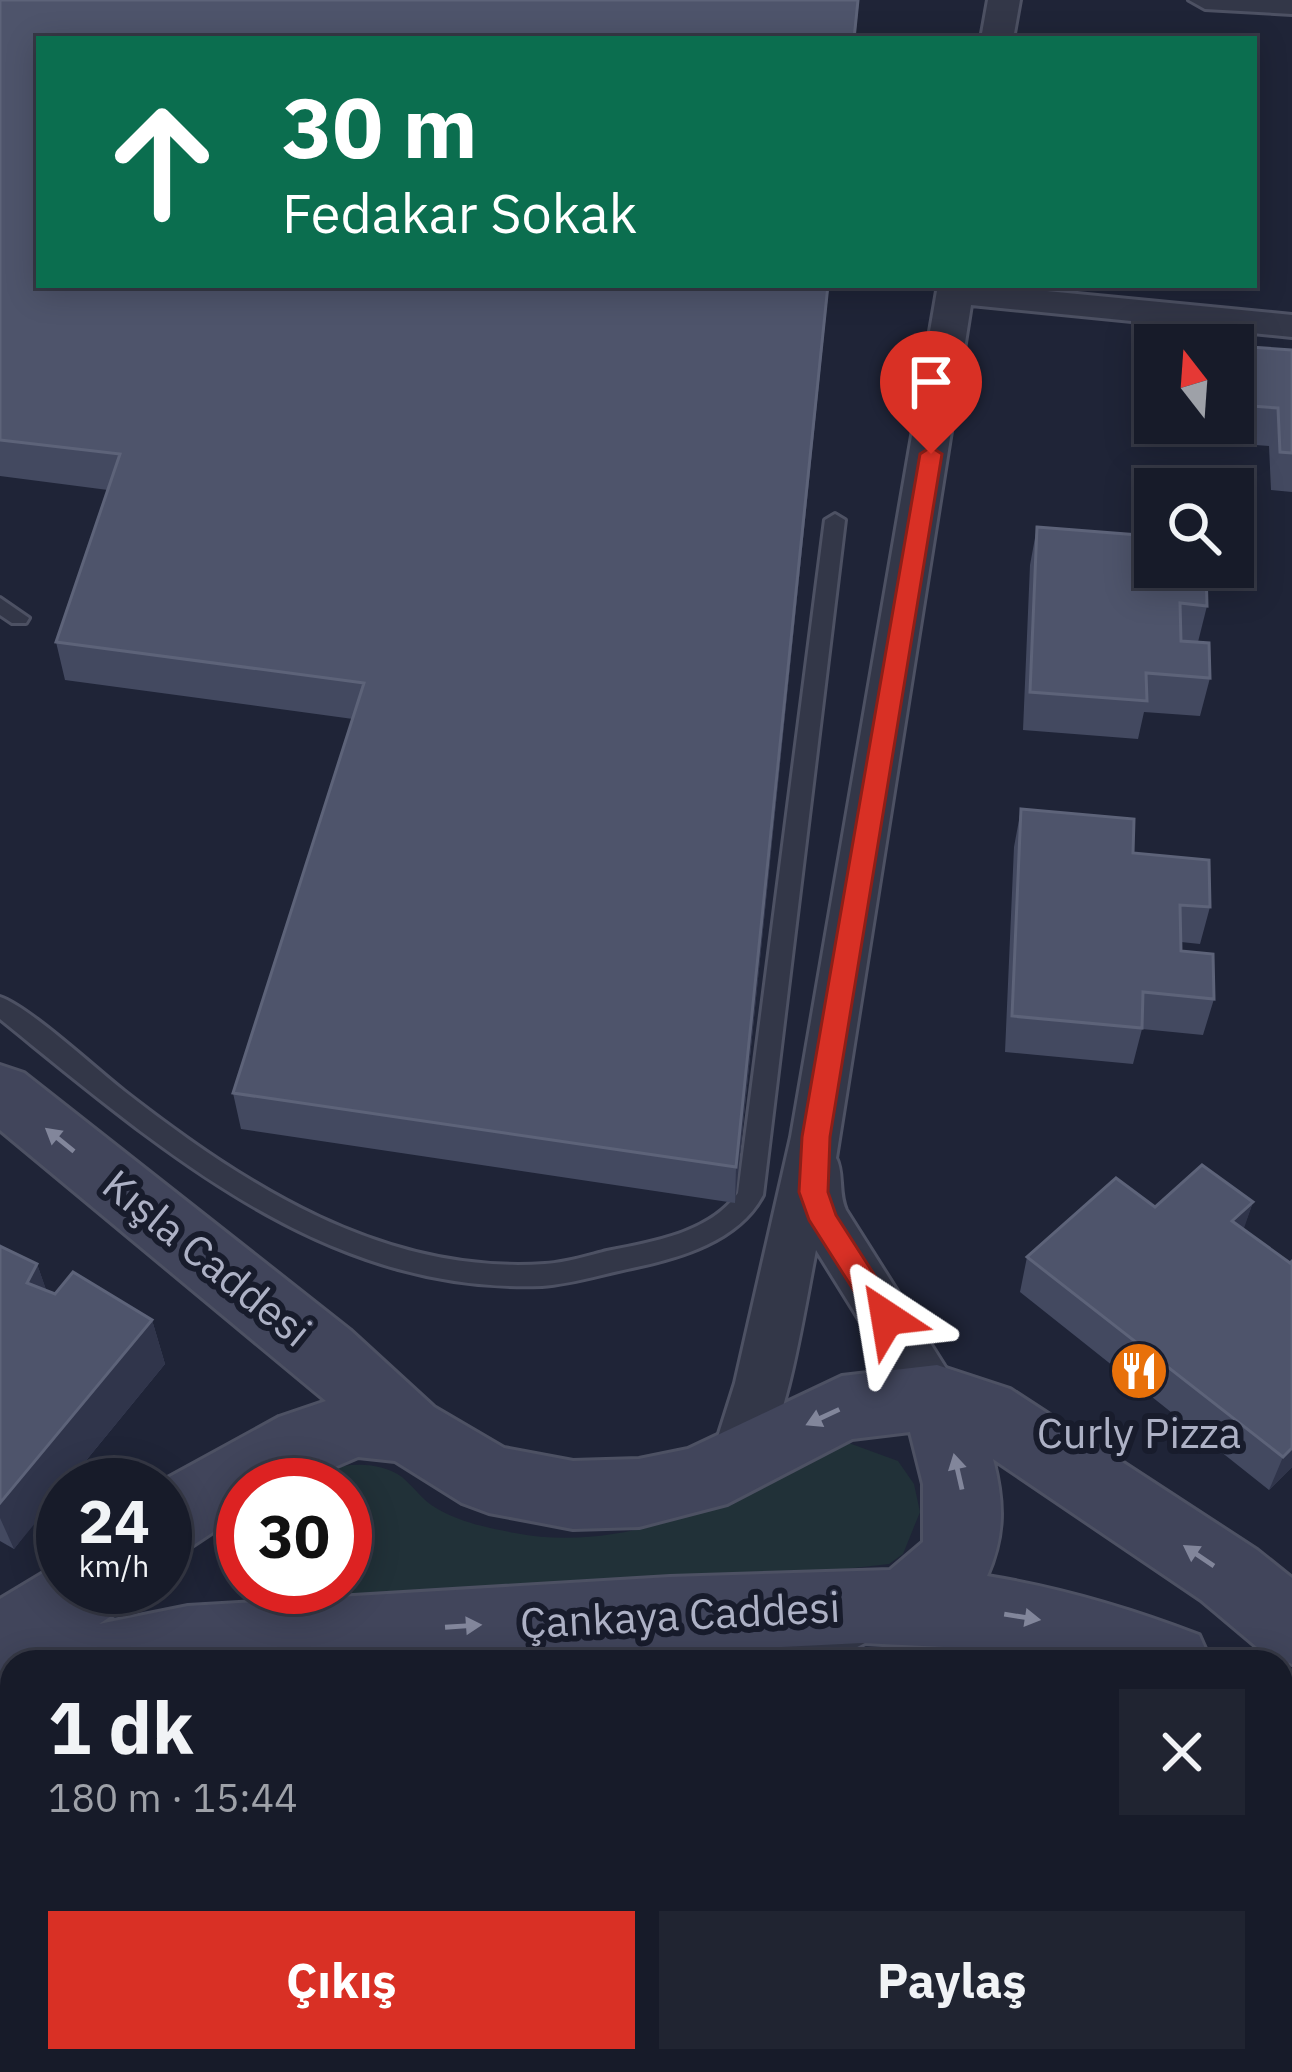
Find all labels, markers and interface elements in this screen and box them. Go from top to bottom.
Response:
text: 30 m [282,72,478,181]
icon: ahead [84,84,240,240]
text: Fedakar Sokak [282,178,637,248]
north arrow [1134,324,1254,444]
map controls [1134,324,1254,588]
pin [880,331,982,454]
icon: arrive [898,349,964,415]
button: search [1134,468,1254,588]
one-way arrow [44,1128,75,1153]
street label: Kışla Caddesi [92,1157,323,1358]
position arrow [824,1255,950,1381]
restaurant icon: Curly Pizza [1108,1340,1170,1402]
place label: Curly Pizza [1037,1405,1241,1460]
one-way arrow [805,1407,840,1427]
one-way arrow [948,1454,967,1491]
speed limit sign: 30 [216,1458,372,1614]
text: 24 [78,1481,150,1560]
one-way arrow [1183,1545,1216,1568]
text: km/h [79,1546,149,1585]
street label: Çankaya Caddesi [519,1579,841,1650]
one-way arrow [1003,1609,1041,1627]
one-way arrow [444,1617,482,1636]
text: 1 dk [48,1680,194,1774]
button: close [1119,1689,1245,1815]
text: 180 m · 15:44 [48,1772,298,1823]
button: Çıkış [48,1911,635,2049]
button: Paylaş [659,1911,1245,2049]

